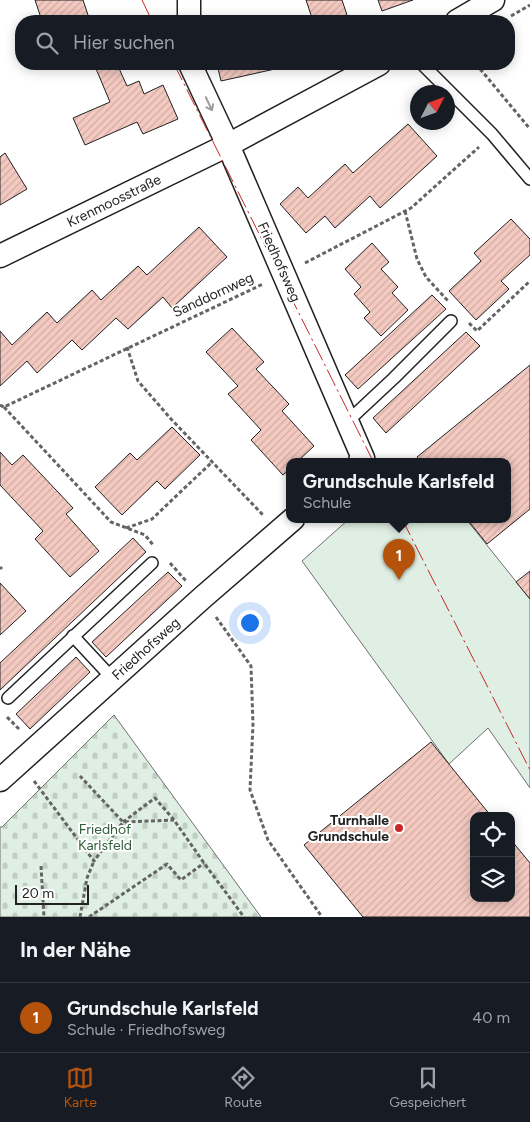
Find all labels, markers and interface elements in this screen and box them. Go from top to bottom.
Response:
search box [15,15,515,70]
icon: search [33,29,61,57]
text: Hier suchen [73,31,174,54]
north arrow [410,85,455,130]
one-way arrow [204,96,214,111]
street label: Krenmoosstraße [64,171,164,231]
street label: Friedhofsweg [254,219,304,305]
street label: Sanddornweg [170,269,256,321]
popup [286,458,511,523]
text: Grundschule Karlsfeld [303,470,494,493]
text: Schule [303,493,351,512]
pin: 1 [383,539,415,580]
your location [237,610,263,636]
street label: Friedhofsweg [109,614,183,684]
place label: Turnhalle Grundschule [308,812,389,845]
map controls [470,812,515,902]
button: locate [470,812,515,857]
park label: Friedhof Karlsfeld [78,821,132,854]
marker: Turnhalle Grundschule [393,822,405,834]
button: layers [470,857,515,902]
scale bar [15,882,89,905]
text: 20 m [22,885,54,902]
text: In der Nähe [20,937,131,962]
text: Grundschule Karlsfeld [67,997,258,1020]
text: 1 [33,1008,39,1027]
text: 40 m [472,1008,510,1027]
text: Schule · Friedhofsweg [67,1020,225,1039]
tab: Karte [64,1064,97,1111]
tab: Route [224,1064,262,1111]
tab: Gespeichert [389,1064,466,1111]

